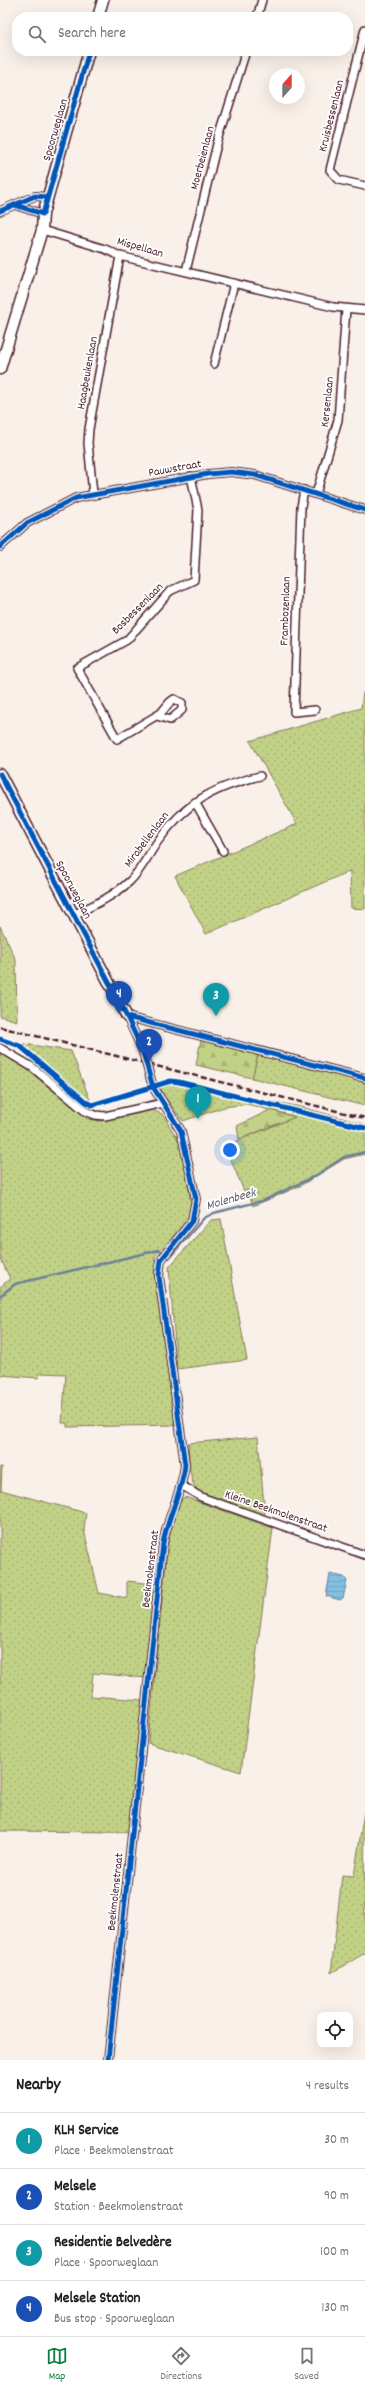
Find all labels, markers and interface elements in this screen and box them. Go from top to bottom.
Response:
search box [12,12,353,56]
icon: search [26,23,48,45]
text: Search here [58,23,126,45]
north arrow [269,68,305,104]
street label: Kruisbessenlaan [315,78,349,154]
street label: Spoorweglaan [39,97,73,163]
street label: Moerbeienlaan [186,124,220,192]
street label: Mispellaan [115,233,166,263]
street label: Haagbeukenlaan [73,335,103,411]
street label: Kersenlaan [317,375,339,428]
street label: Pauwstraat [147,456,203,482]
street label: Frambozenlaan [276,576,296,646]
street label: Bosbessenlaan [108,579,168,639]
street label: Mirabellenlaan [120,808,174,871]
street label: Spoorweglaan [50,858,96,923]
pin: 4 [106,981,132,1014]
pin: 3 [203,983,229,1016]
pin: 2 [136,1029,162,1062]
pin: 1 [185,1086,211,1119]
your location [220,1140,240,1160]
water label: Molenbeek [204,1183,260,1216]
street label: Kleine Beekmolenstraat [222,1486,330,1538]
street label: Beekmolenstraat [138,1529,164,1609]
street label: Beekmolenstraat [103,1852,129,1932]
map controls [317,2012,353,2048]
button: locate [317,2012,353,2048]
text: Nearby [16,2074,60,2098]
text: 4 results [306,2077,349,2096]
text: KLH Service [54,2120,119,2142]
text: 1 [28,2131,30,2150]
text: 30 m [324,2131,349,2150]
text: Place · Beekmolenstraat [54,2142,174,2161]
text: Melsele [54,2176,96,2198]
text: 2 [26,2187,32,2206]
text: 90 m [324,2187,349,2206]
text: Station · Beekmolenstraat [54,2198,183,2217]
text: Residentie Belvedère [54,2232,172,2254]
text: 3 [26,2243,32,2262]
text: 100 m [320,2243,349,2262]
text: Place · Spoorweglaan [54,2254,158,2273]
text: Melsele Station [54,2288,141,2310]
text: 4 [26,2299,32,2318]
text: 130 m [321,2299,349,2318]
text: Bus stop · Spoorweglaan [54,2310,174,2329]
tab: Map [46,2345,68,2385]
tab: Directions [160,2345,202,2385]
tab: Saved [294,2345,319,2385]

